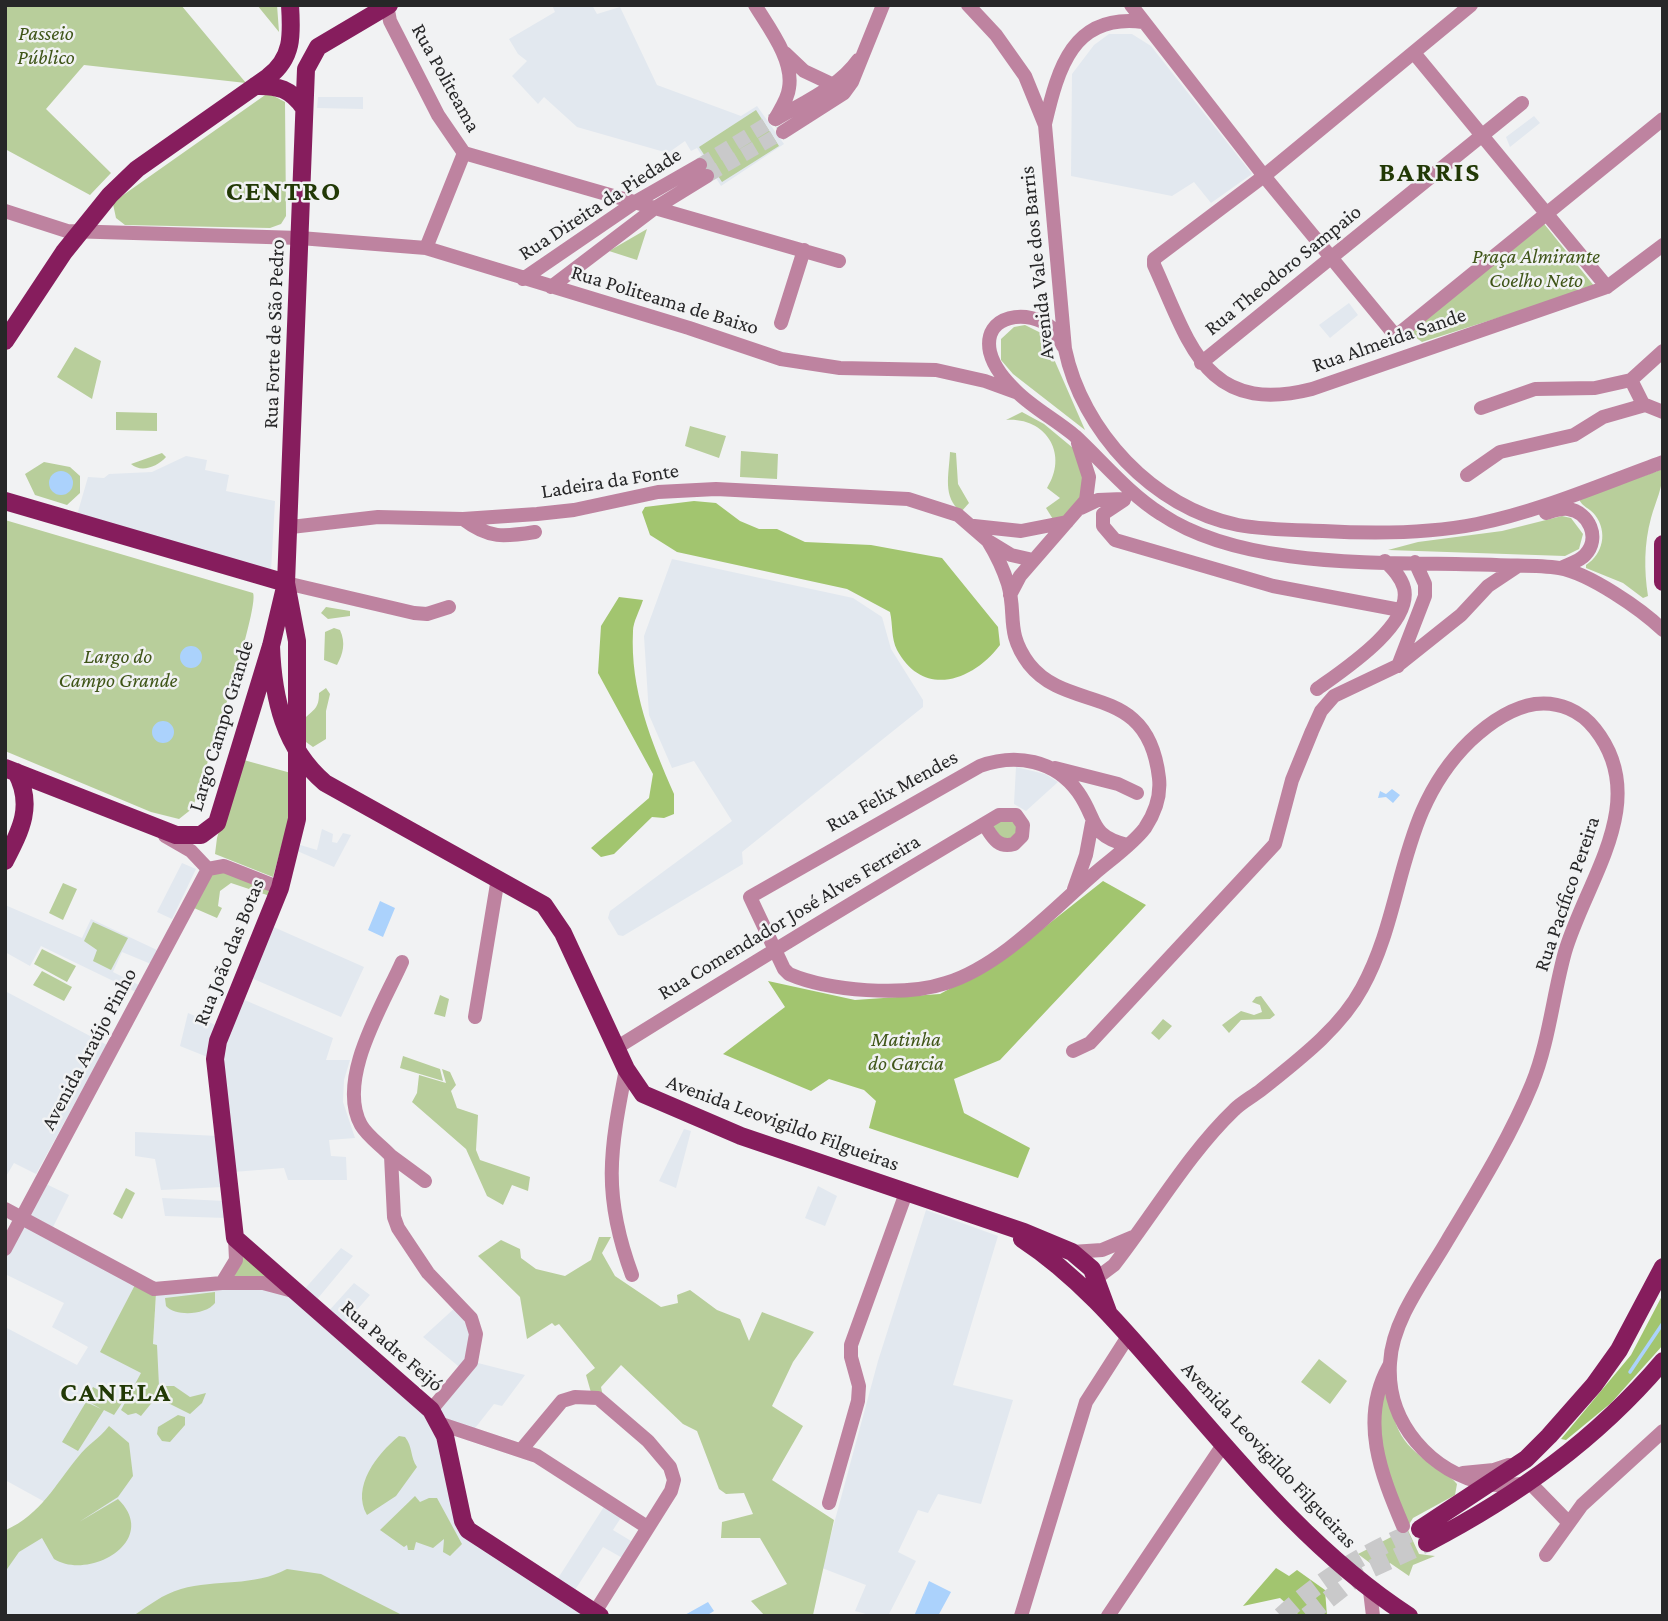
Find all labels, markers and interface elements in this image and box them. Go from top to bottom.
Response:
street label: Rua Politeama [406,19,486,137]
park label: Passeio Público [17,21,75,71]
street label: Rua Direita da Piedade [514,142,686,266]
district label: BARRIS [1379,155,1481,189]
street label: Avenida Vale dos Barris [1014,165,1060,361]
district label: CENTRO [226,174,342,208]
street label: Rua Theodoro Sampaio [1200,199,1366,341]
street label: Rua Forte de São Pedro [258,239,290,429]
park label: Praça Almirante Coelho Neto [1472,244,1600,294]
street label: Rua Politeama de Baixo [568,259,762,341]
street label: Rua Almeida Sande [1309,302,1469,378]
street label: Ladeira da Fonte [539,458,681,504]
street label: Largo Campo Grande [183,637,259,815]
park label: Largo do Campo Grande [59,644,177,694]
street label: Rua Felix Mendes [822,744,962,838]
street label: Rua Pacífico Pereira [1529,813,1605,975]
street label: Rua Comendador José Alves Ferreira [653,829,925,1005]
street label: Rua João das Botas [188,875,270,1029]
street label: Avenida Araújo Pinho [36,964,142,1134]
park label: Matinha do Garcia [868,1027,944,1077]
street label: Avenida Leovigildo Filgueiras [663,1069,903,1177]
street label: Rua Padre Feijó [336,1295,448,1397]
street label: Avenida Leovigildo Filgueiras [1176,1357,1362,1553]
district label: CANELA [61,1375,171,1409]

